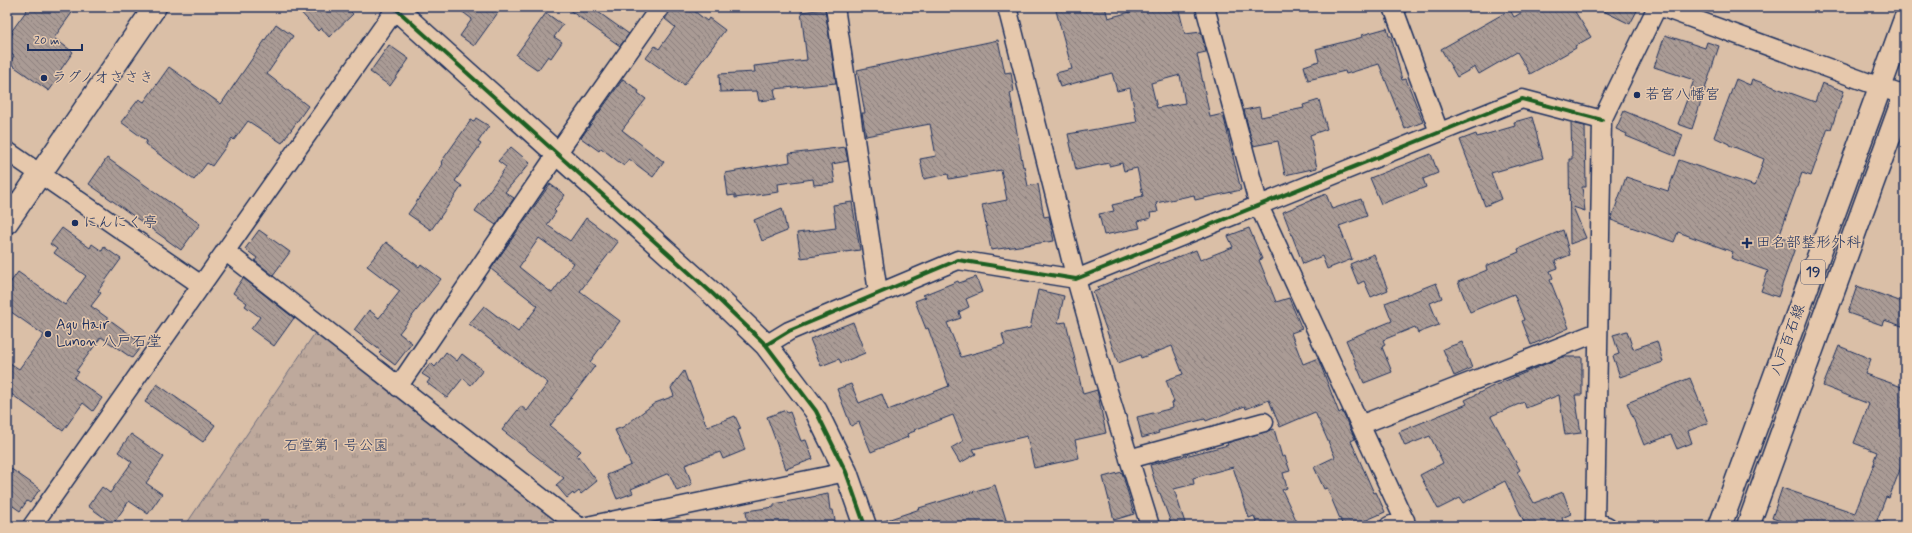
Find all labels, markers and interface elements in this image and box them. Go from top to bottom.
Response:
scale bar [28,26,82,52]
text: 20 m [34,33,60,49]
place label: ラグノオささき [52,68,154,88]
marker: ラグノオささき [39,73,49,83]
place label: 若宮八幡宮 [1645,85,1720,105]
marker: 若宮八幡宮 [1632,90,1642,100]
place label: にんにく亭 [83,213,157,233]
marker: にんにく亭 [70,218,80,228]
place label: 田名部整形外科 [1756,233,1861,253]
marker: 田名部整形外科 [1741,237,1753,249]
road number: 19 [1801,260,1825,284]
street label: 八戸百石線 [1766,301,1810,379]
place label: Agu Hair Lunon 八戸石堂 [56,315,162,352]
marker: Agu Hair Lunon 八戸石堂 [43,329,53,339]
park label: 石堂第１号公園 [283,436,389,456]

